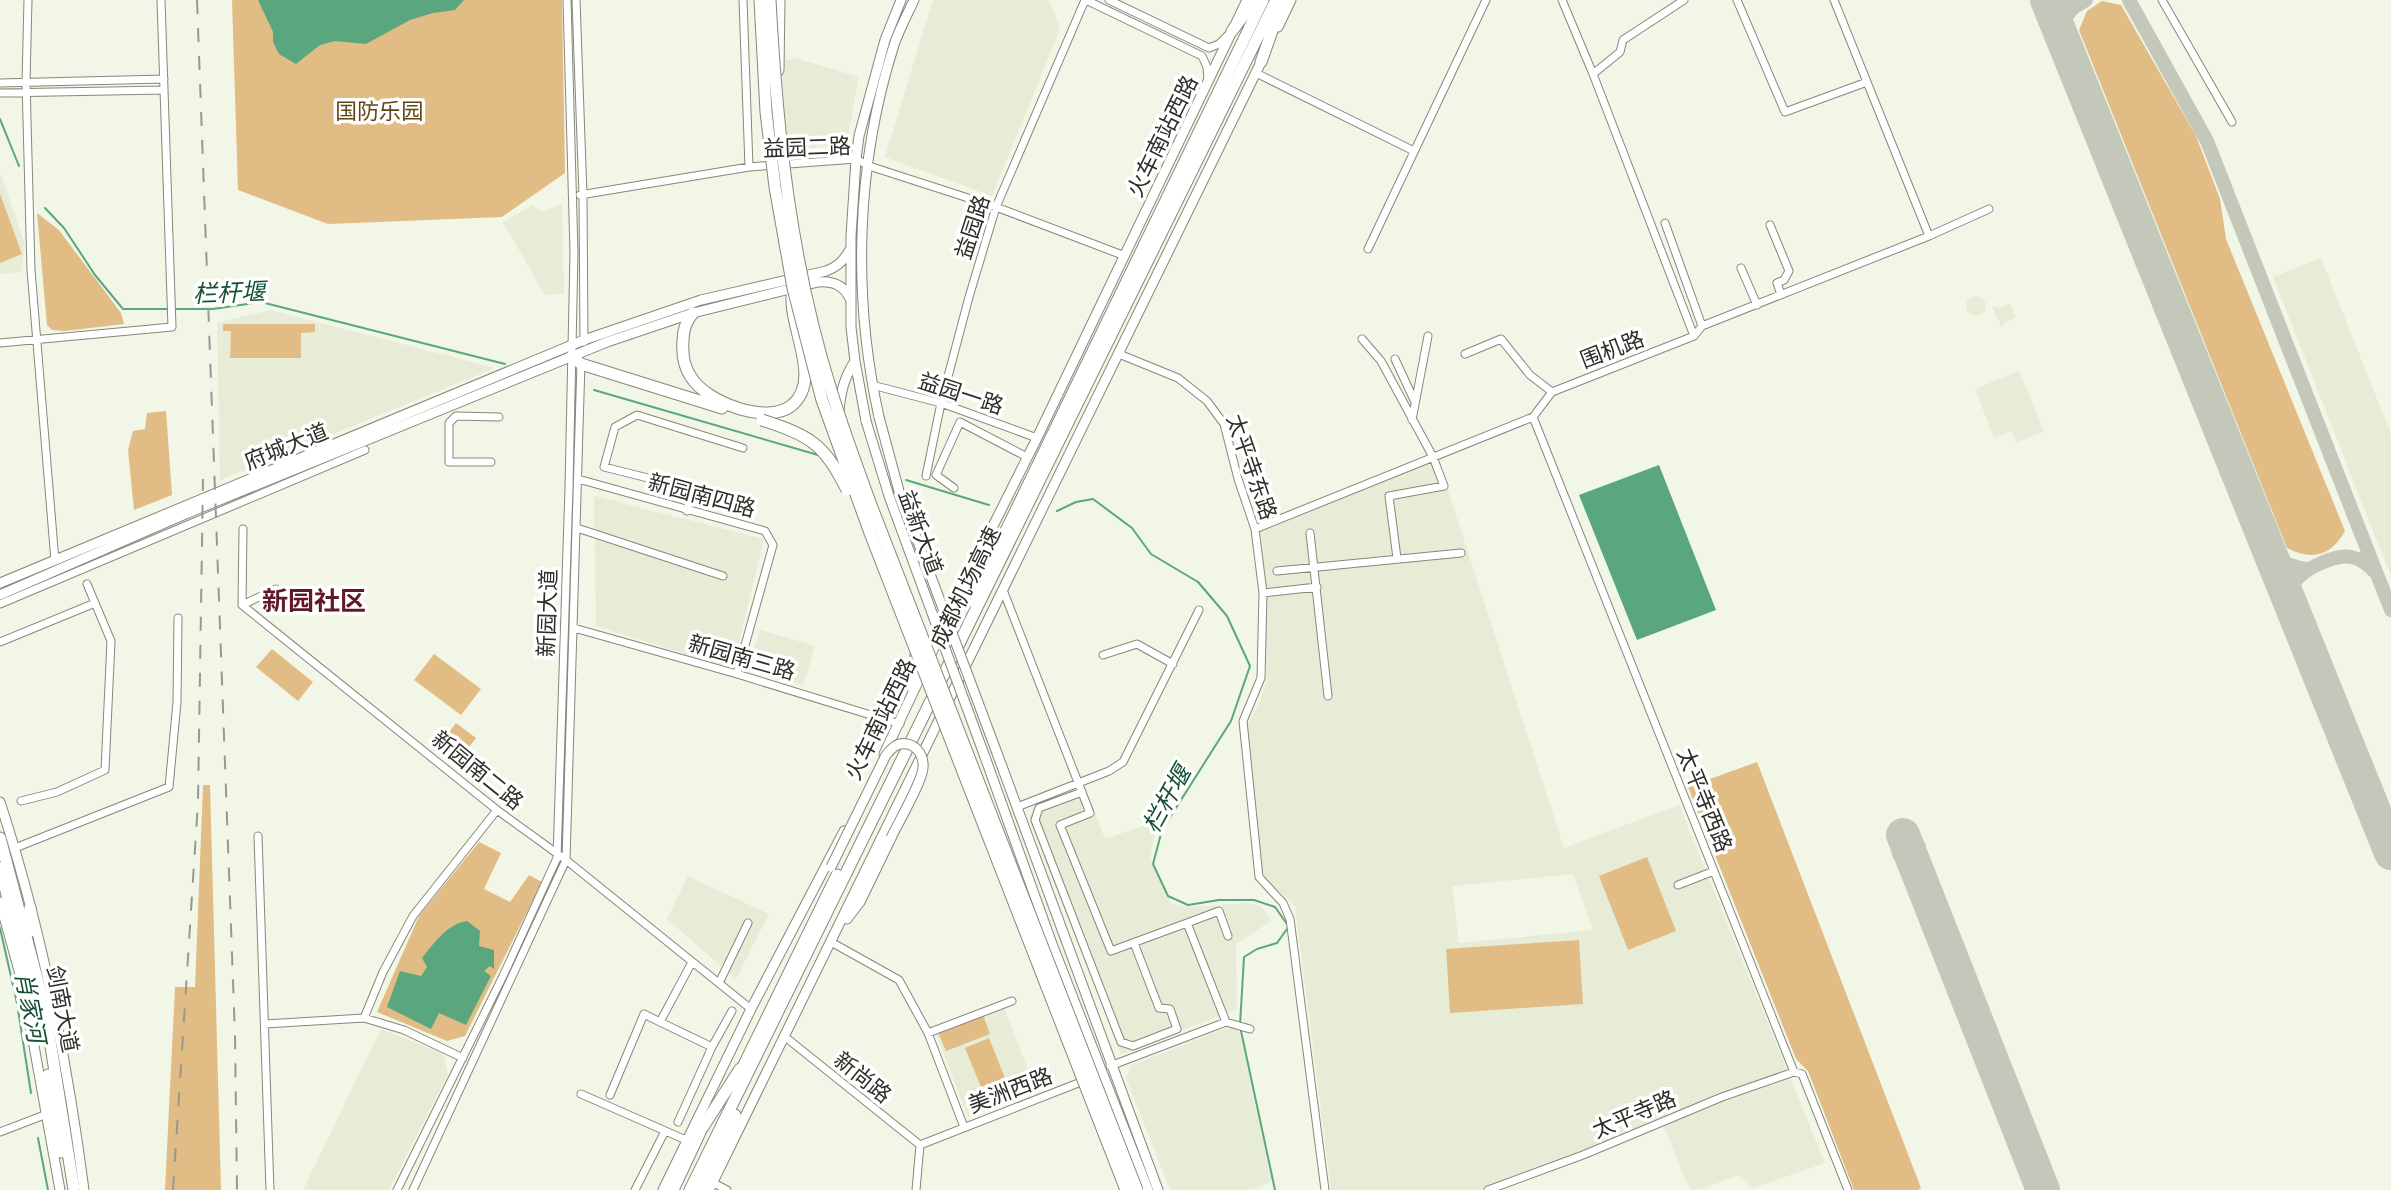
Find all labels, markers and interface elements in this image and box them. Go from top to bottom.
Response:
street label: 火车南站西路 [1120,71,1204,201]
park label: 国防乐园 [335,97,423,125]
street label: 益园二路 [763,131,851,163]
street label: 益园路 [948,191,996,263]
water label: 栏杆堰 [192,276,269,308]
street label: 围机路 [1576,324,1648,374]
street label: 益园一路 [915,366,1007,420]
street label: 太平寺东路 [1221,410,1283,524]
street label: 府城大道 [240,417,332,475]
street label: 新园南四路 [645,467,759,523]
street label: 益新大道 [893,486,949,578]
street label: 成都机场高速 [923,522,1007,652]
street label: 新园大道 [531,569,563,657]
district label: 新园社区 [262,584,366,617]
street label: 新园南三路 [685,628,799,686]
street label: 火车南站西路 [838,654,922,784]
street label: 新园南二路 [426,725,530,815]
street label: 太平寺西路 [1671,744,1739,856]
water label: 栏杆堰 [1135,757,1199,838]
street label: 剑南大道 [41,963,85,1055]
water label: 肖家河 [9,969,53,1049]
street label: 新尚路 [829,1045,897,1109]
street label: 美洲西路 [964,1061,1056,1119]
street label: 太平寺路 [1588,1084,1680,1144]

